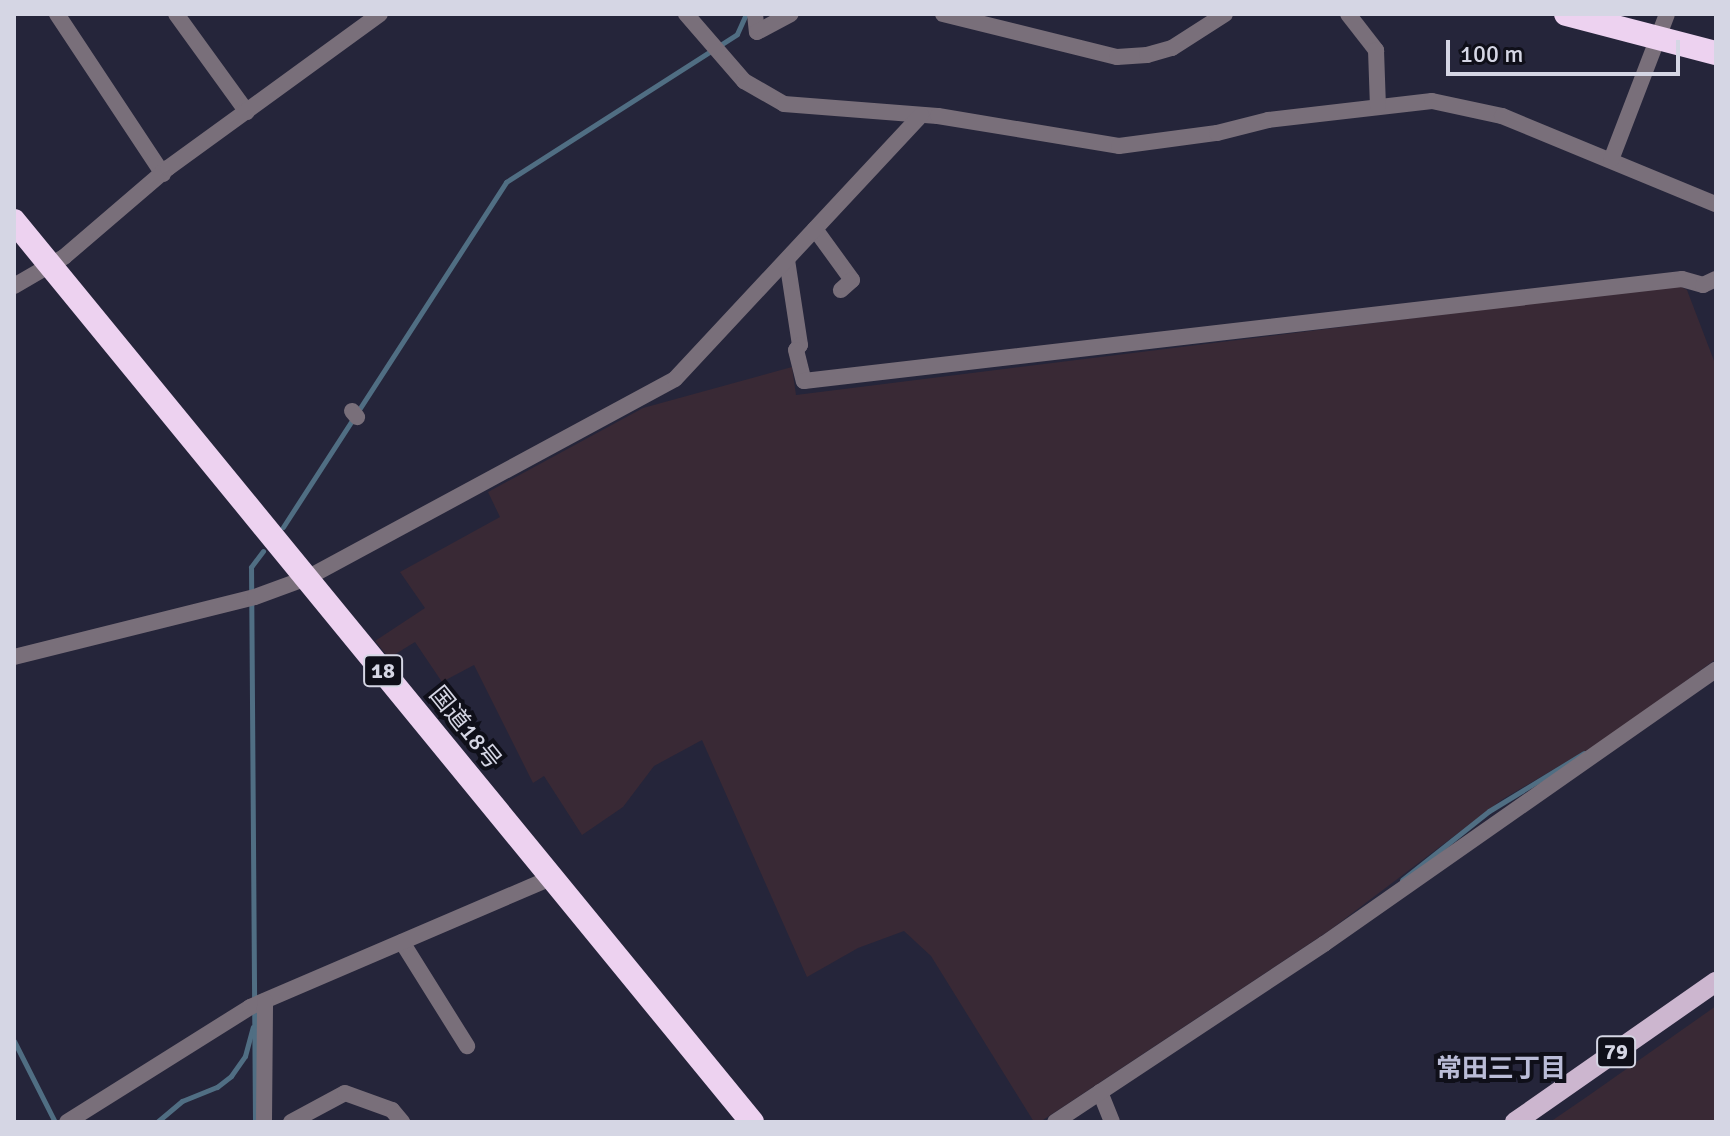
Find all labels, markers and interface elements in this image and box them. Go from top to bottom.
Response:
scale bar [1450,24,1684,74]
text: 100 m [1460,39,1523,69]
road number: 18 [363,653,403,689]
street label: 国道18号 [423,681,507,775]
road number: 79 [1596,1034,1636,1070]
district label: 常田三丁目 [1436,1054,1566,1086]

